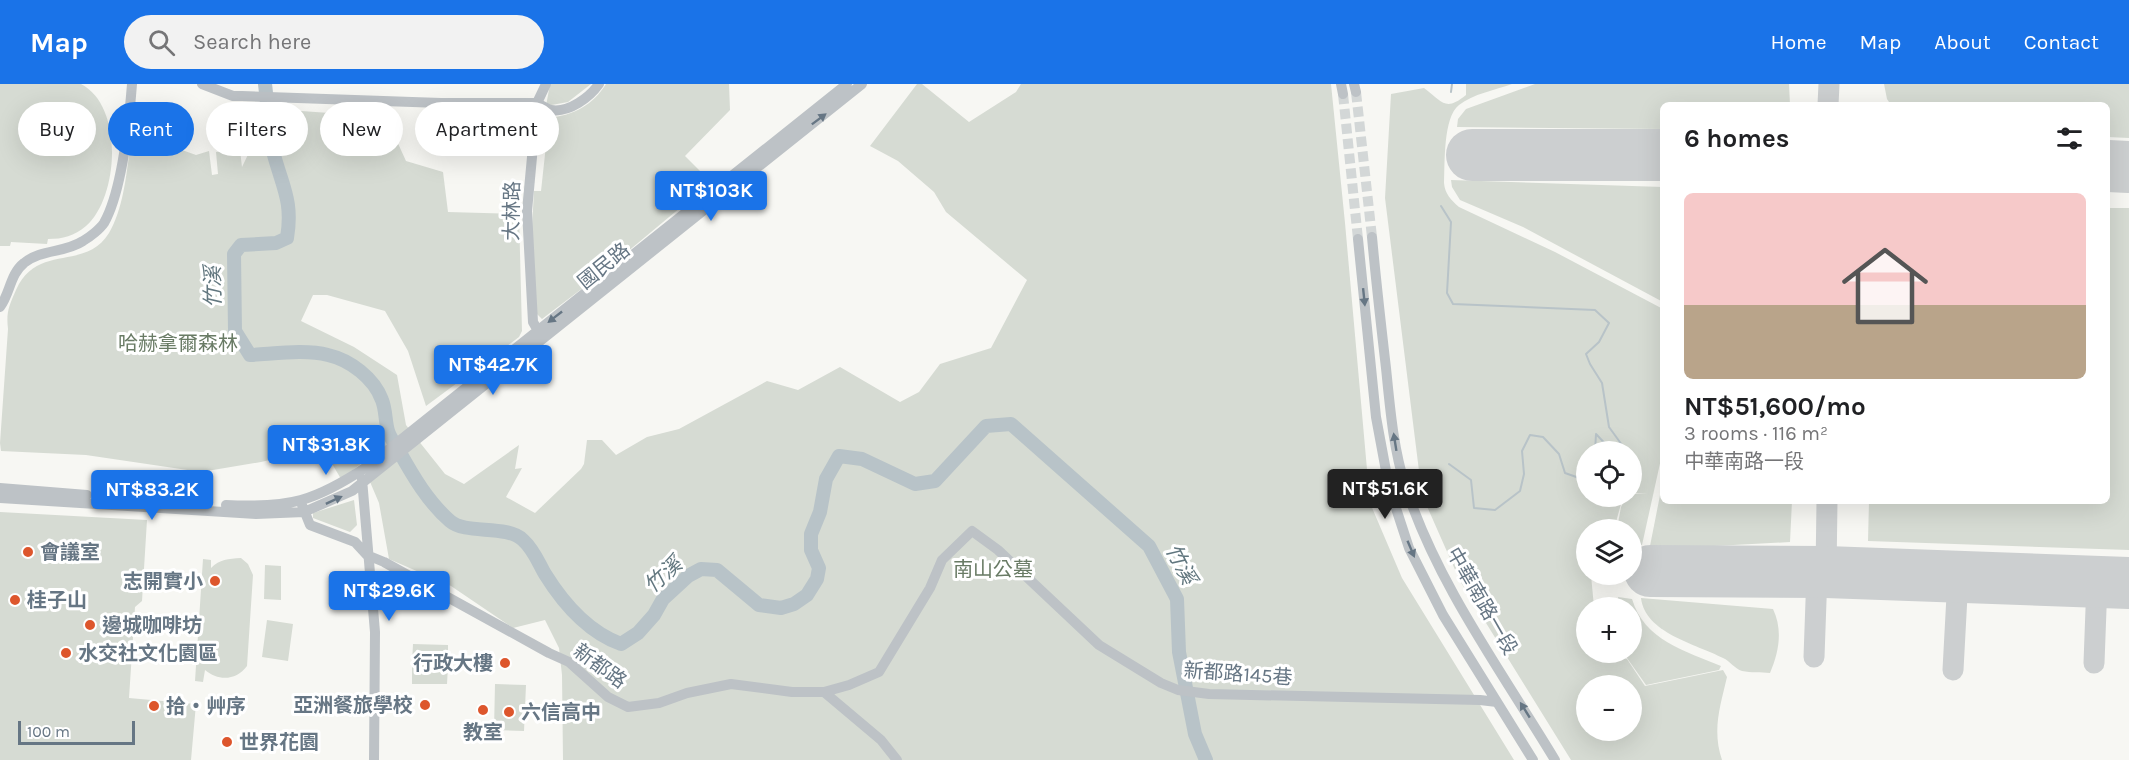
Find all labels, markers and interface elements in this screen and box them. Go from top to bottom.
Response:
search box [124,15,544,69]
text: Map [30,26,88,59]
icon: search [145,26,178,59]
text: Search here [193,29,311,55]
text: Home [1771,30,1827,54]
text: Map [1860,30,1901,54]
text: About [1934,30,1991,54]
text: Contact [2024,30,2099,54]
chip: Buy [18,102,96,156]
chip: Rent [108,102,194,156]
chip: Filters [206,102,308,156]
chip: New [320,102,403,156]
chip: Apartment [415,102,559,156]
one-way arrow [811,112,827,125]
icon: filters [2053,122,2086,155]
text: 6 homes [1684,123,1789,154]
pin: NT$103K [656,171,766,222]
text: NT$103K [669,179,753,202]
street label: 大林路 [500,181,524,241]
icon: home [1831,232,1939,340]
street label: 國民路 [573,238,635,294]
water label: 竹溪 [201,263,225,308]
one-way arrow [1359,288,1369,307]
one-way arrow [547,310,562,322]
park label: 哈赫拿爾森林 [118,332,238,355]
pin: NT$42.7K [431,345,555,396]
text: NT$42.7K [448,353,538,376]
text: NT$51,600/mo [1684,391,1866,422]
text: 3 rooms · 116 m² [1684,422,1828,445]
pin: NT$31.8K [264,425,388,476]
one-way arrow [1390,432,1399,451]
text: NT$31.8K [282,433,370,456]
map controls [1576,441,1642,741]
button: locate [1576,441,1642,507]
text: 中華南路一段 [1684,450,1804,473]
pin: NT$51.6K [1323,469,1447,520]
pin: NT$83.2K [90,470,214,521]
text: NT$51.6K [1341,477,1429,500]
text: NT$83.2K [105,478,199,501]
one-way arrow [325,495,342,504]
button: layers [1576,519,1642,585]
water label: 竹溪 [1161,540,1203,591]
place label: 會議室 [40,541,100,564]
one-way arrow [1406,541,1416,559]
street label: 中華南路一段 [1442,543,1522,659]
marker: 會議室 [21,545,35,559]
water label: 竹溪 [639,550,689,598]
park label: 南山公墓 [953,558,1033,581]
place label: 志開實小 [123,570,203,593]
pin: NT$29.6K [327,571,451,622]
marker: 志開實小 [208,574,222,588]
text: NT$29.6K [343,579,435,602]
place label: 桂子山 [27,589,87,612]
marker: 桂子山 [8,593,22,607]
button: + [1576,597,1642,663]
place label: 邊城咖啡坊 [102,614,202,637]
marker: 邊城咖啡坊 [83,618,97,632]
street label: 新都路 [569,639,631,693]
place label: 水交社文化園區 [78,642,218,665]
marker: 水交社文化園區 [59,646,73,660]
place label: 行政大樓 [413,652,493,675]
marker: 行政大樓 [498,656,512,670]
street label: 新都路145巷 [1183,659,1293,689]
button: − [1576,675,1642,741]
place label: 亞洲餐旅學校 [293,694,413,717]
place label: 拾・艸序 [166,695,246,718]
marker: 亞洲餐旅學校 [418,698,432,712]
marker: 拾・艸序 [147,699,161,713]
place label: 六信高中 [521,701,601,724]
one-way arrow [1520,702,1531,718]
marker: 教室 [476,703,490,717]
marker: 六信高中 [502,705,516,719]
scale bar [18,718,135,746]
place label: 教室 [463,721,503,744]
text: 100 m [27,722,70,741]
place label: 世界花園 [239,731,319,754]
marker: 世界花園 [220,735,234,749]

